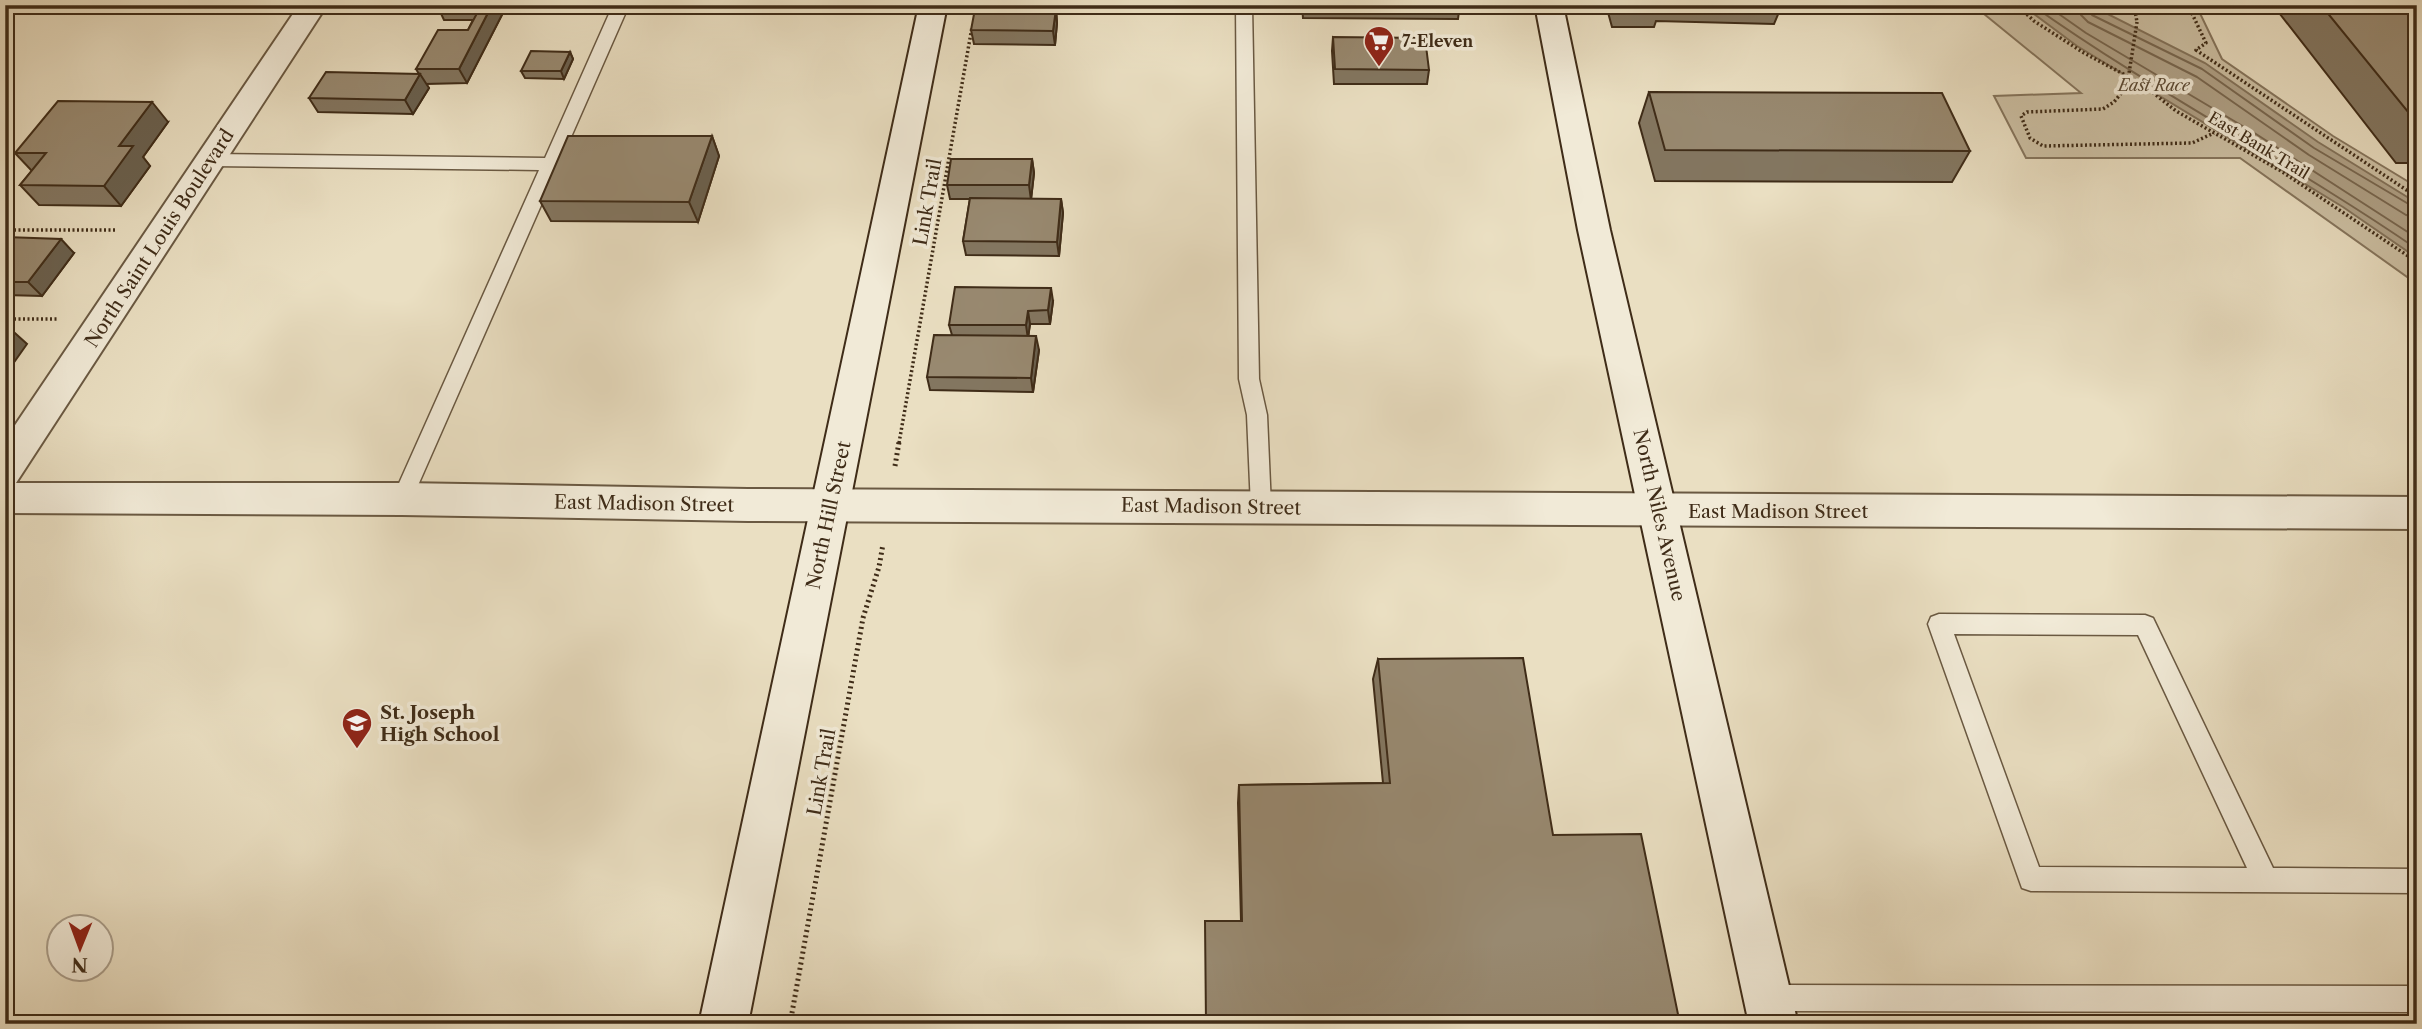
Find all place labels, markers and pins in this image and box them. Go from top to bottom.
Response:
supermarket icon: 7-Eleven [1362,24,1396,68]
place label: 7-Eleven [1402,31,1473,51]
place label: St. Joseph High School [380,701,500,746]
school or university icon: St. Joseph High School [340,706,374,750]

